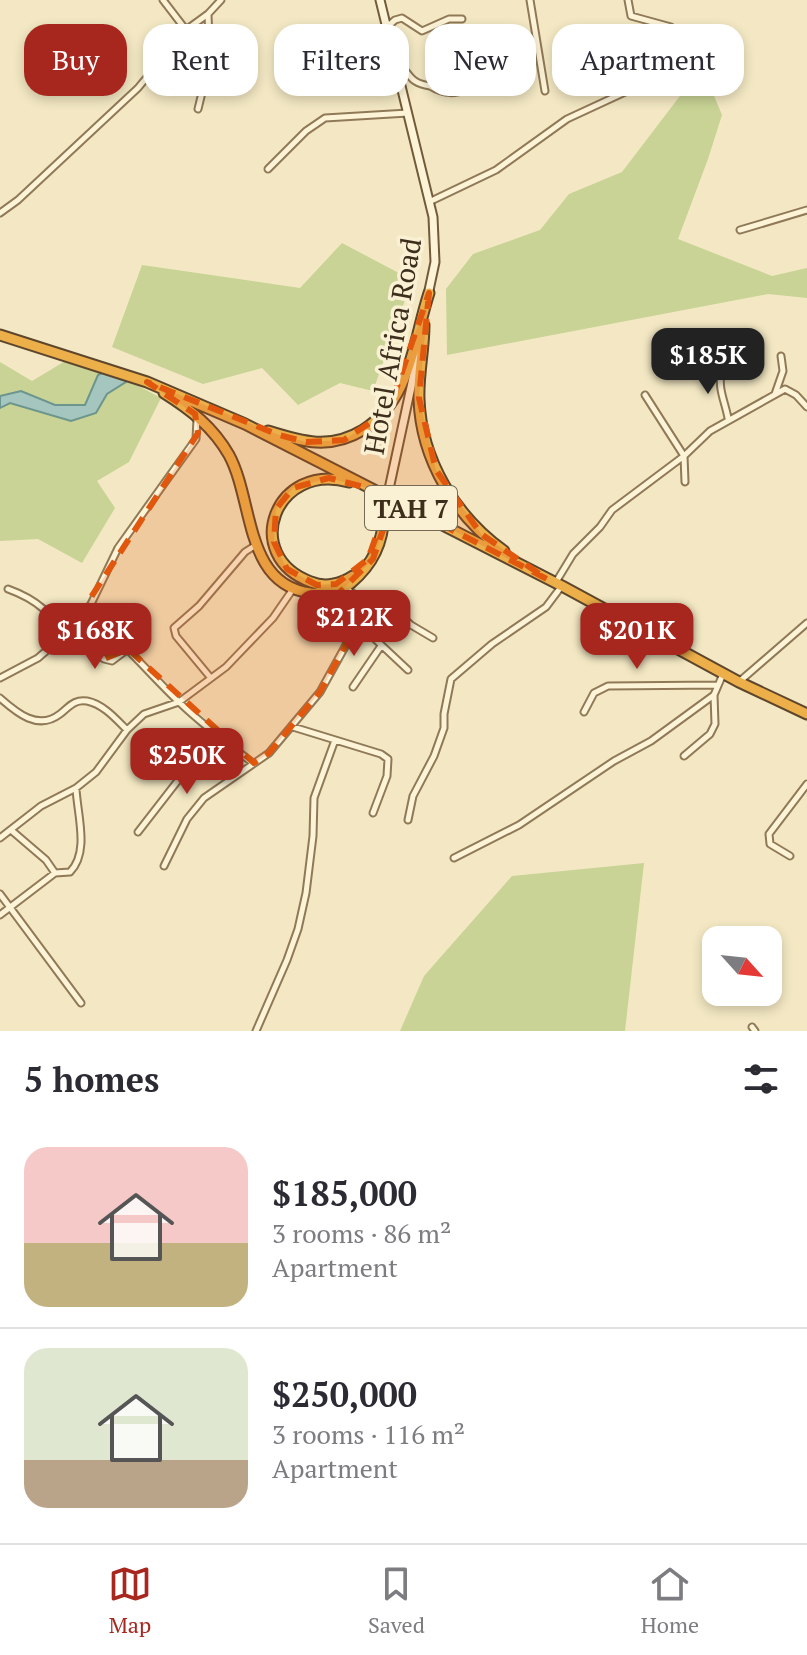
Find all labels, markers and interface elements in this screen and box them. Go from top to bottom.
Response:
chip: Buy [24,24,127,96]
chip: Rent [143,24,258,96]
chip: Filters [274,24,409,96]
chip: New [425,24,536,96]
chip: Apartment [552,24,744,96]
street label: Hotel Africa Road [355,235,429,457]
pin: $185K [652,328,764,396]
text: $185K [669,337,747,371]
road number: TAH 7 [365,486,457,530]
pin: $212K [298,590,410,658]
text: $212K [315,599,393,633]
pin: $168K [39,603,151,671]
pin: $201K [581,603,693,671]
text: $168K [56,612,134,646]
text: $201K [598,612,676,646]
pin: $250K [131,728,243,796]
text: $250K [148,737,226,771]
north arrow [702,926,782,1006]
map controls [702,926,782,1006]
text: 5 homes [24,1057,159,1102]
icon: filters [739,1057,783,1101]
text: $185,000 [272,1171,417,1216]
icon: home [88,1179,184,1275]
text: 3 rooms · 86 m² [272,1216,451,1250]
text: Apartment [272,1250,398,1284]
text: $250,000 [272,1372,417,1417]
icon: home [88,1380,184,1476]
text: 3 rooms · 116 m² [272,1417,465,1451]
text: Apartment [272,1451,398,1485]
tab: Map [108,1562,152,1639]
tab: Saved [368,1562,425,1639]
tab: Home [641,1562,699,1639]

